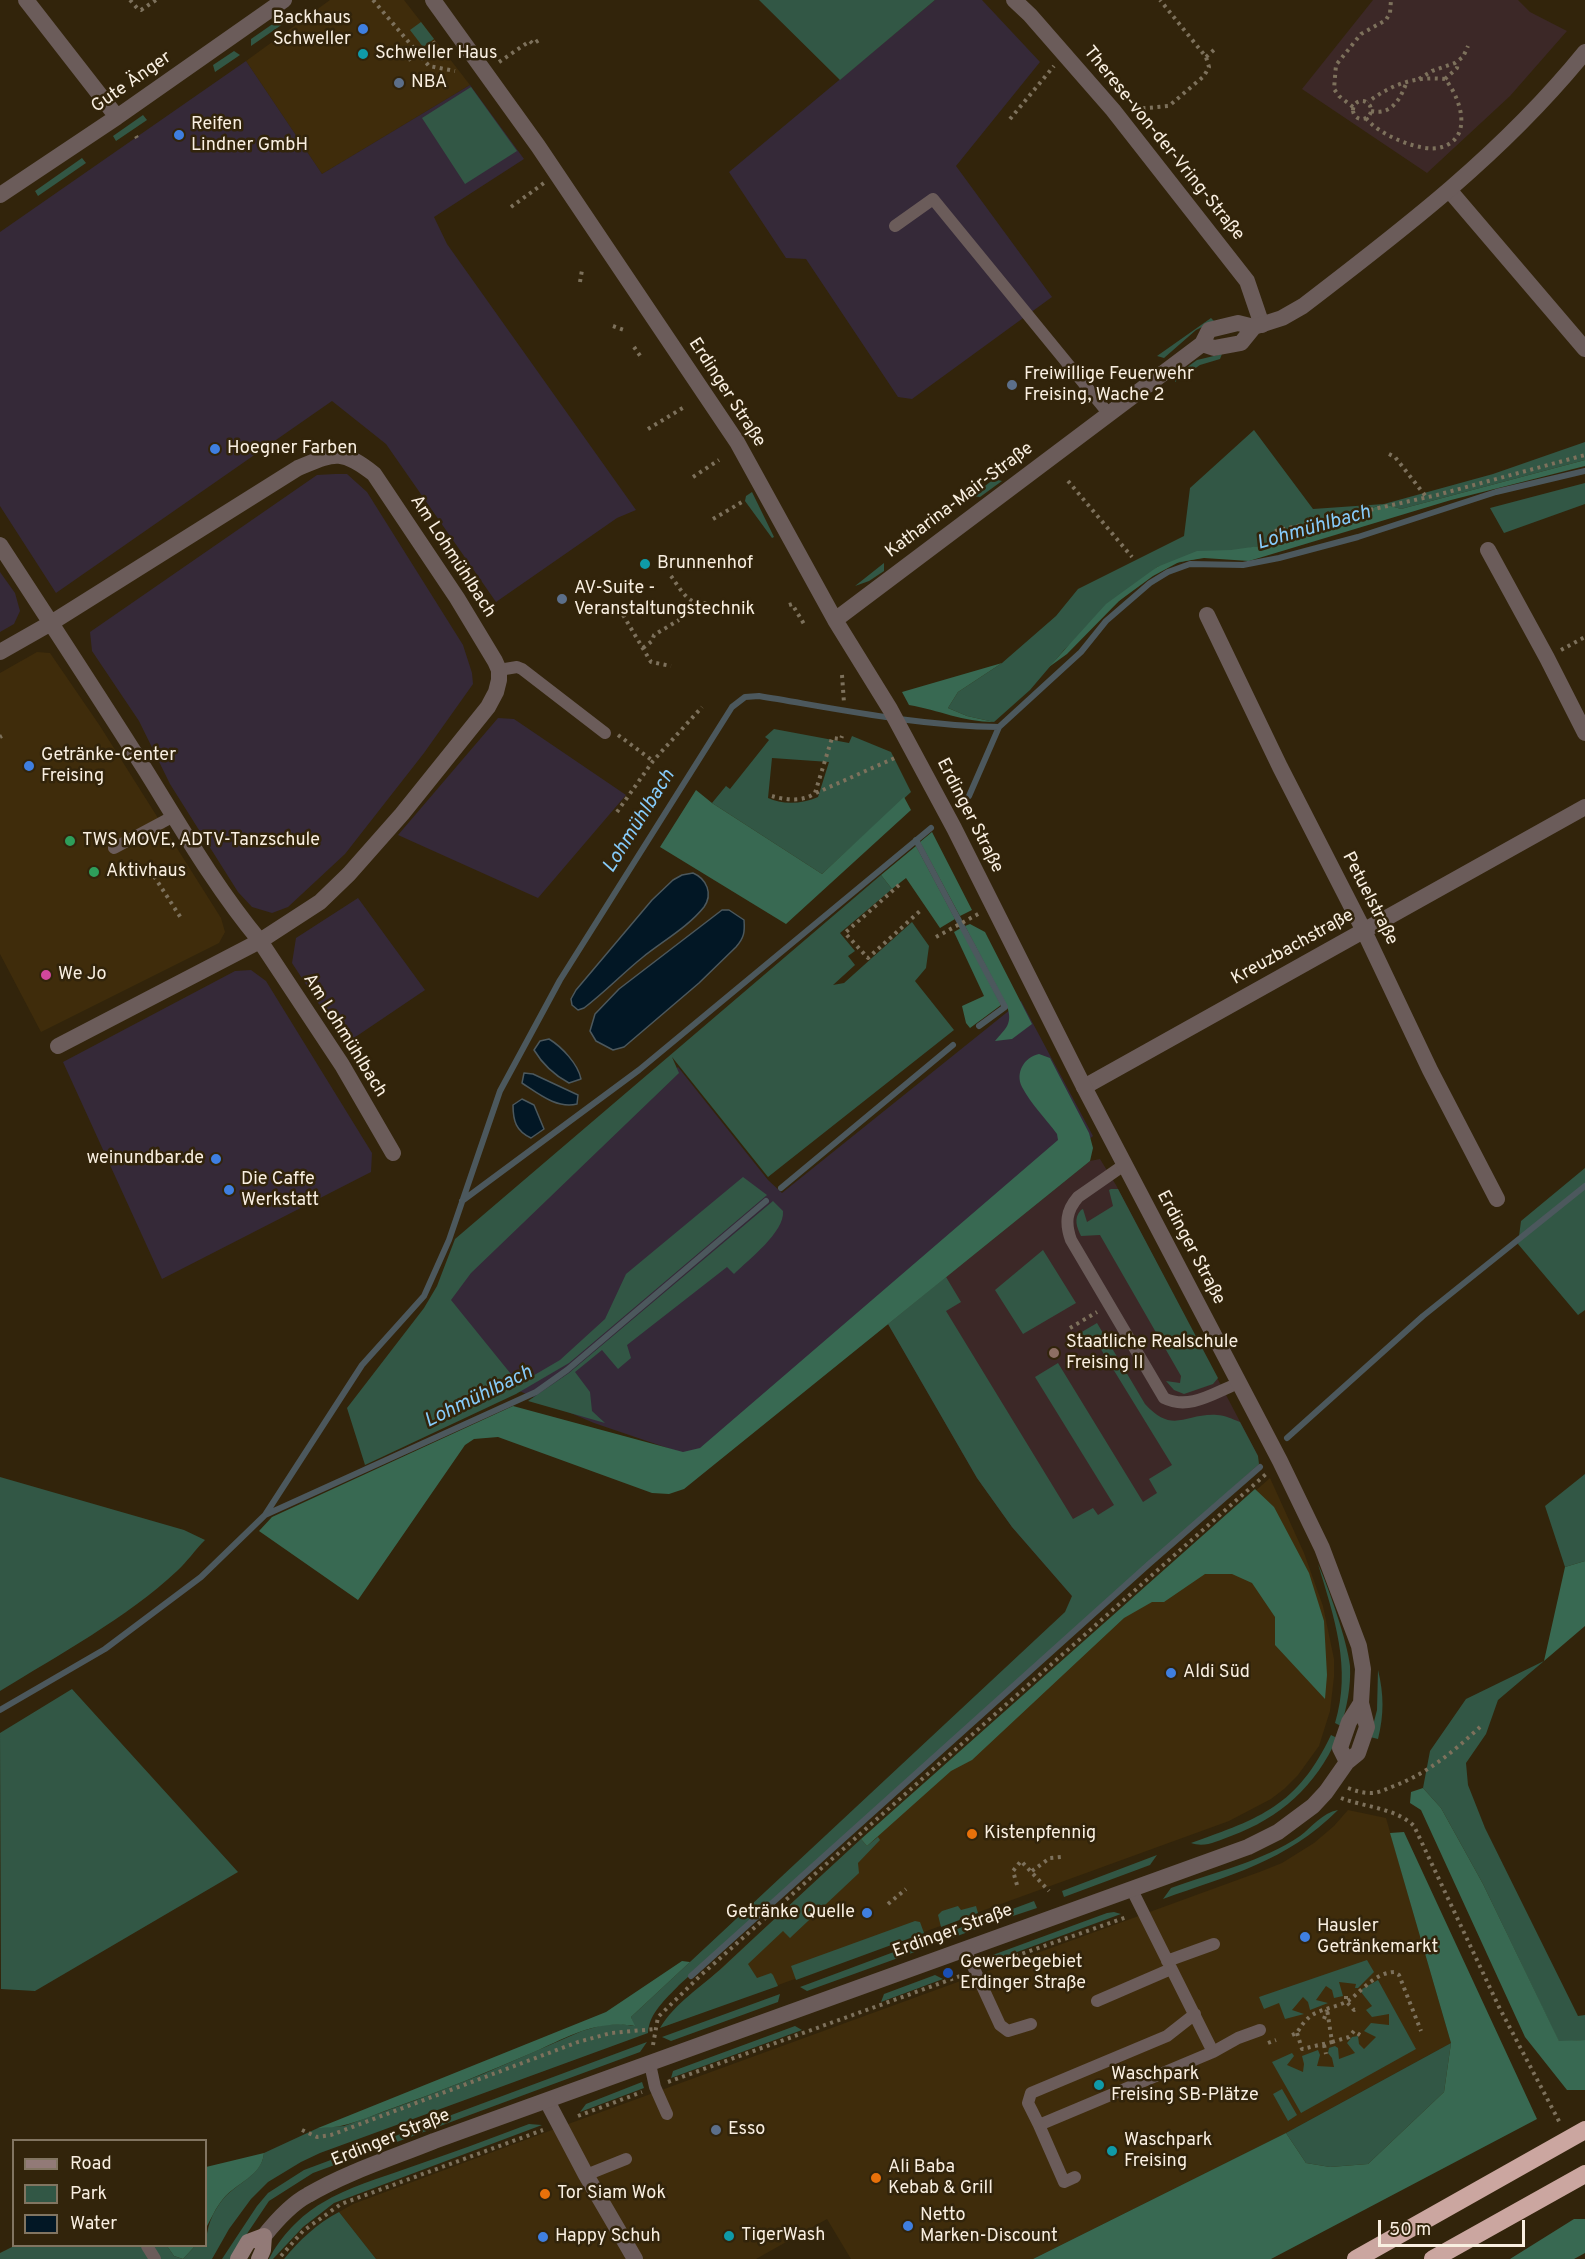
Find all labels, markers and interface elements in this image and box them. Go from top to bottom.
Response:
place label: Backhaus Schweller [272,8,351,50]
marker: Backhaus Schweller [356,22,370,36]
street label: Therese-von-der-Vring-Straße [1078,42,1248,246]
place label: Schweller Haus [375,43,497,65]
marker: Schweller Haus [356,47,370,61]
street label: Gute Änger [88,48,176,118]
place label: NBA [411,72,447,94]
marker: NBA [392,76,406,90]
place label: Reifen Lindner GmbH [191,114,308,156]
marker: Reifen Lindner GmbH [172,128,186,142]
street label: Erdinger Straße [683,334,769,452]
place label: Freiwillige Feuerwehr Freising, Wache 2 [1024,364,1194,406]
marker: Freiwillige Feuerwehr Freising, Wache 2 [1005,378,1019,392]
place label: Hoegner Farben [227,438,357,460]
street label: Katharina-Mair-Straße [882,438,1038,564]
marker: Hoegner Farben [208,442,222,456]
street label: Am Lohmühlbach [404,492,500,622]
water label: Lohmühlbach [1254,501,1374,557]
place label: Brunnenhof [657,553,753,575]
marker: Brunnenhof [638,557,652,571]
place label: AV-Suite - Veranstaltungstechnik [574,578,755,620]
marker: AV-Suite - Veranstaltungstechnik [555,592,569,606]
place label: Getränke-Center Freising [41,745,176,788]
street label: Erdinger Straße [931,755,1007,877]
marker: Getränke-Center Freising [22,759,36,773]
water label: Lohmühlbach [599,766,681,878]
place label: TWS MOVE, ADTV-Tanzschule [82,830,320,852]
marker: TWS MOVE, ADTV-Tanzschule [63,834,77,848]
street label: Petuelstraße [1336,849,1402,949]
place label: Aktivhaus [106,861,186,883]
marker: Aktivhaus [87,865,101,879]
street label: Kreuzbachstraße [1228,905,1358,991]
place label: We Jo [58,964,107,986]
marker: We Jo [39,968,53,982]
street label: Am Lohmühlbach [297,970,391,1102]
place label: weinundbar.de [86,1148,204,1170]
marker: weinundbar.de [209,1152,223,1166]
place label: Die Caffe Werkstatt [241,1169,319,1212]
marker: Die Caffe Werkstatt [222,1183,236,1197]
street label: Erdinger Straße [1151,1187,1229,1309]
place label: Staatliche Realschule Freising II [1066,1332,1238,1374]
marker: Staatliche Realschule Freising II [1047,1346,1061,1360]
water label: Lohmühlbach [421,1362,537,1434]
place label: Aldi Süd [1183,1662,1250,1684]
marker: Aldi Süd [1164,1666,1178,1680]
place label: Kistenpfennig [984,1823,1096,1845]
marker: Kistenpfennig [965,1827,979,1841]
street label: Erdinger Straße [890,1900,1016,1964]
place label: Getränke Quelle [726,1902,855,1924]
marker: Getränke Quelle [860,1906,874,1920]
place label: Hausler Getränkemarkt [1317,1916,1438,1958]
marker: Hausler Getränkemarkt [1298,1930,1312,1944]
place label: Gewerbegebiet Erdinger Straße [960,1952,1086,1994]
marker: Gewerbegebiet Erdinger Straße [941,1966,955,1980]
place label: Waschpark Freising SB-Plätze [1111,2064,1259,2106]
marker: Waschpark Freising SB-Plätze [1092,2078,1106,2092]
street label: Erdinger Straße [329,2105,453,2173]
place label: Esso [728,2119,765,2141]
marker: Esso [709,2123,723,2137]
place label: Waschpark Freising [1124,2130,1212,2172]
legend [12,2139,207,2247]
marker: Waschpark Freising [1105,2144,1119,2158]
text: Road [70,2153,112,2176]
place label: Ali Baba Kebab & Grill [888,2157,993,2200]
marker: Ali Baba Kebab & Grill [869,2171,883,2185]
text: Park [70,2183,107,2206]
place label: Tor Siam Wok [557,2183,666,2205]
marker: Tor Siam Wok [538,2187,552,2201]
place label: Netto Marken-Discount [920,2205,1058,2248]
scale bar [1381,2208,1528,2246]
text: Water [70,2213,117,2236]
marker: Netto Marken-Discount [901,2219,915,2233]
text: 50 m [1389,2219,1431,2242]
place label: TigerWash [741,2225,825,2247]
place label: Happy Schuh [555,2226,661,2248]
marker: TigerWash [722,2229,736,2243]
marker: Happy Schuh [536,2230,550,2244]

